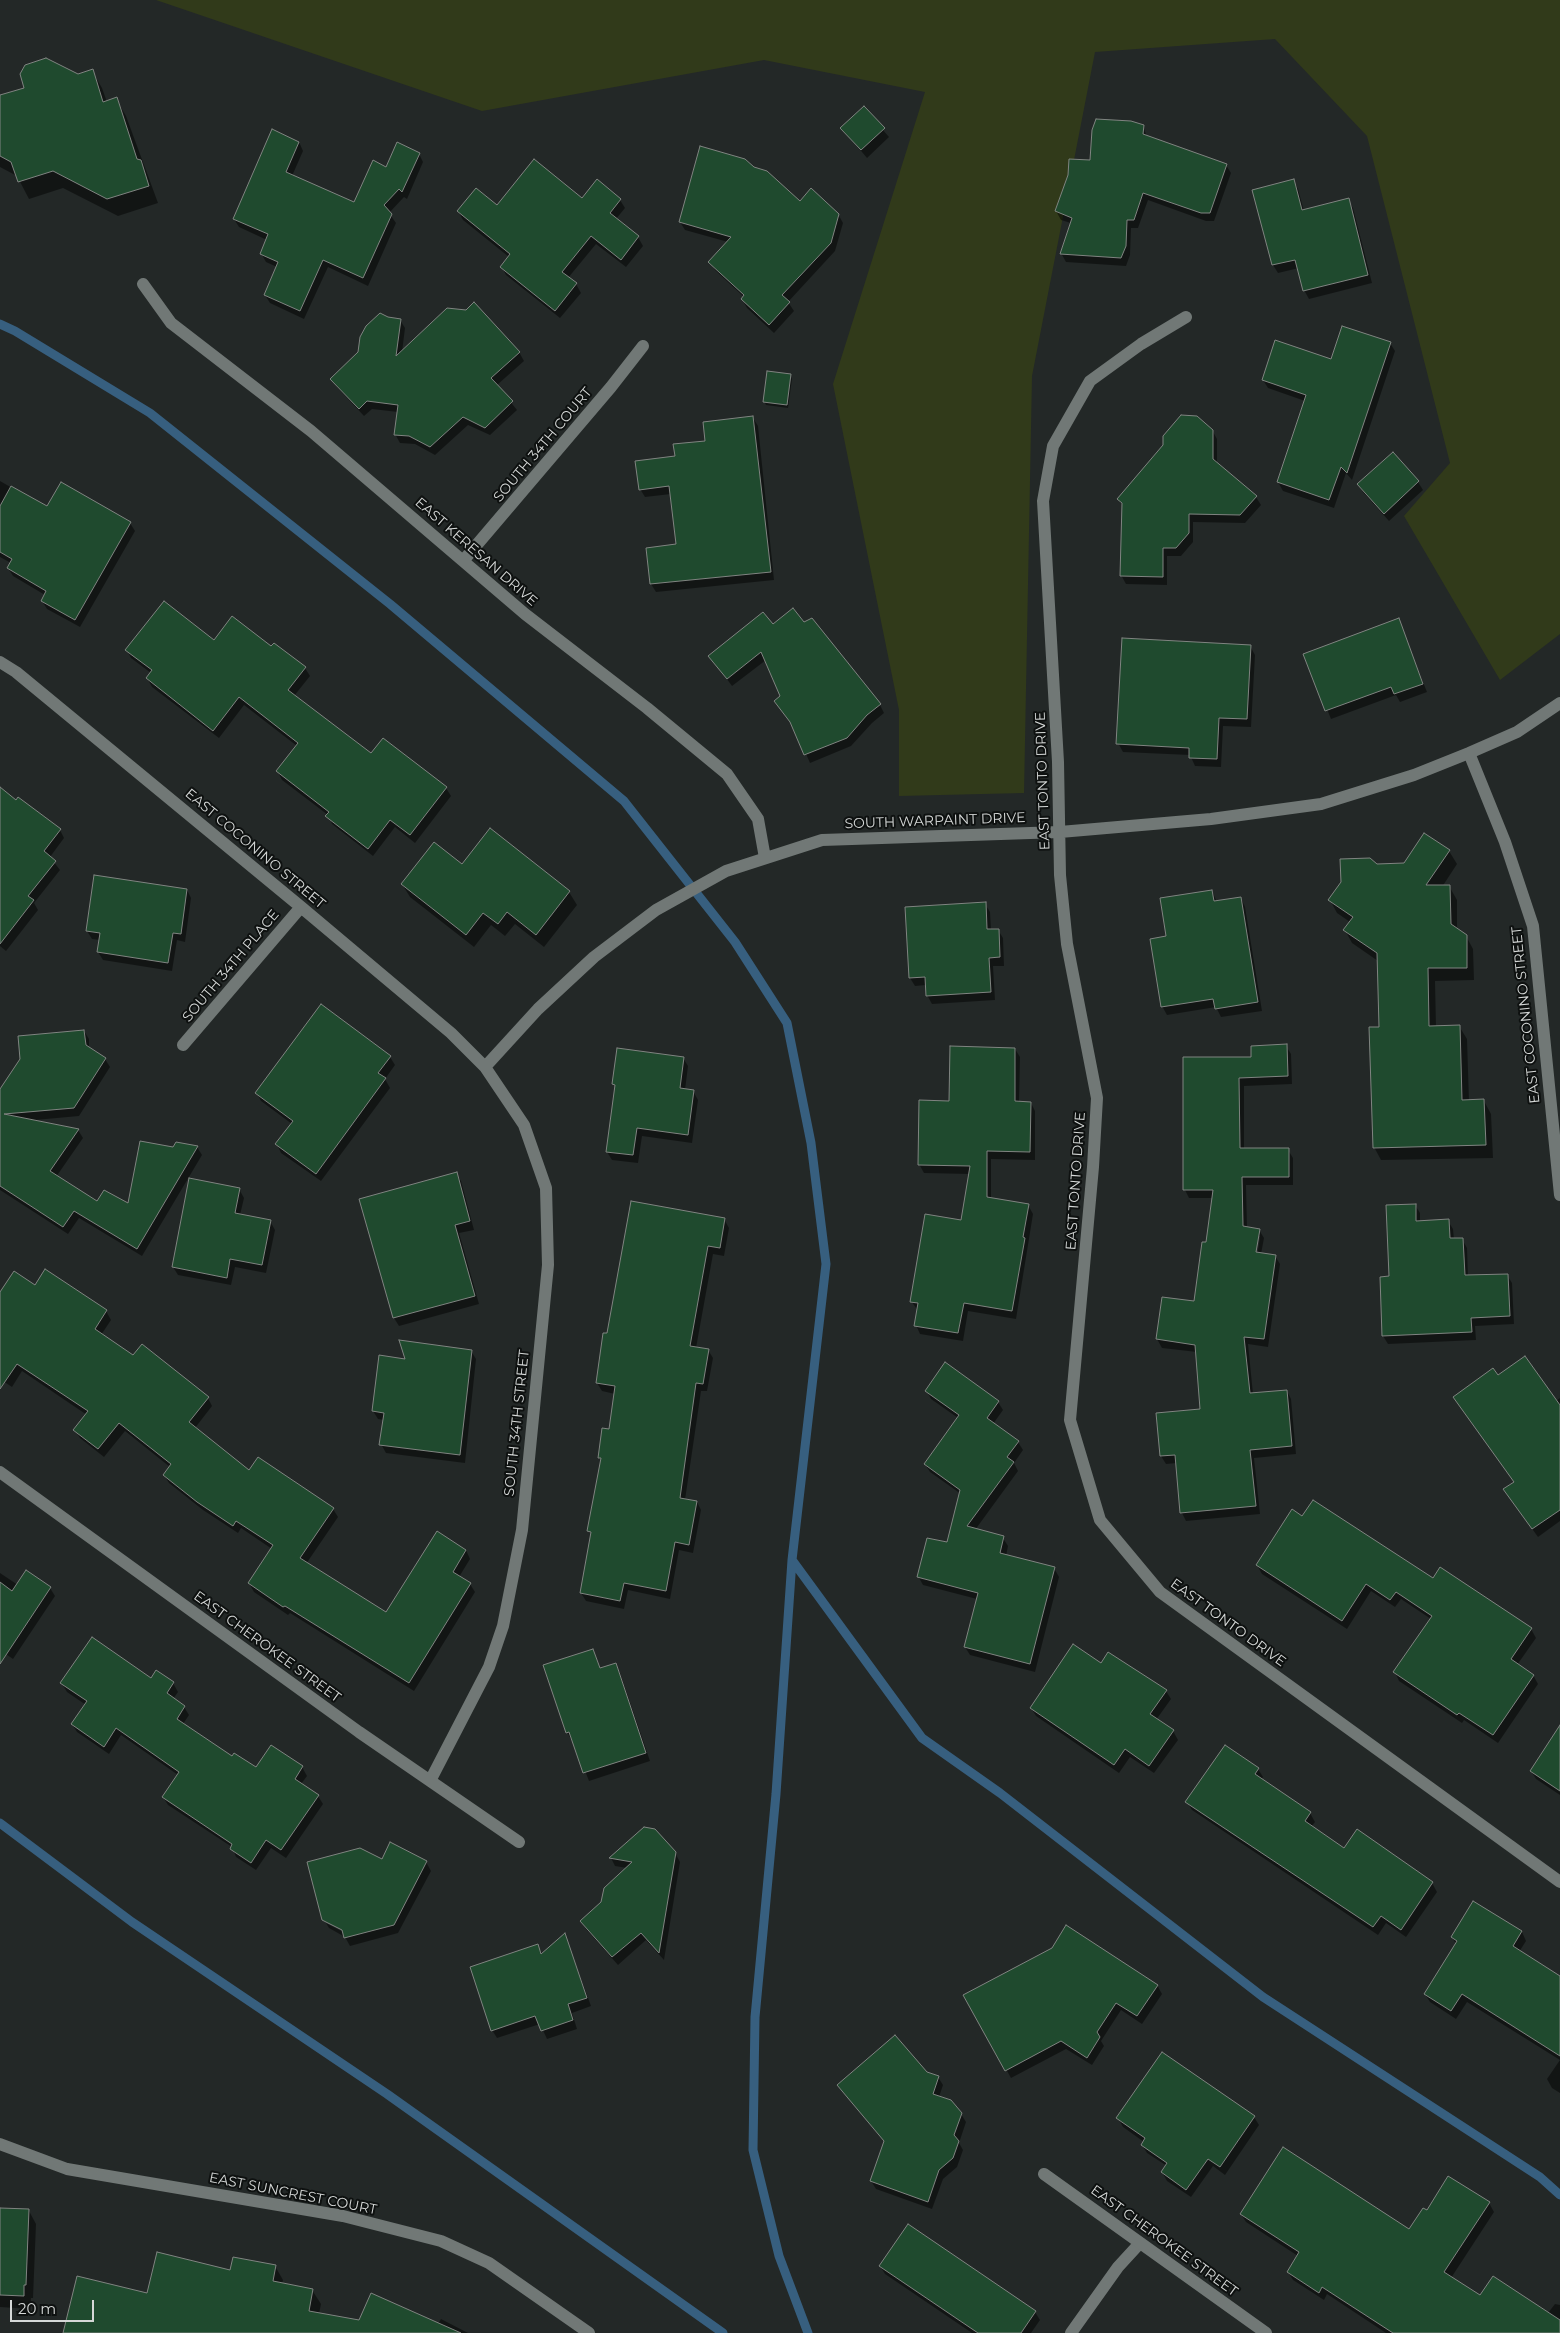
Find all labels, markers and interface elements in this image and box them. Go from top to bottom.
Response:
street label: SOUTH 34TH COURT [490,384,596,506]
street label: EAST KERESAN DRIVE [411,494,541,610]
street label: EAST TONTO DRIVE [1032,711,1054,851]
street label: EAST COCONINO STREET [182,785,328,913]
street label: SOUTH WARPAINT DRIVE [844,809,1026,833]
street label: SOUTH 34TH PLACE [179,907,283,1025]
street label: EAST COCONINO STREET [1508,926,1544,1104]
street label: EAST TONTO DRIVE [1063,1111,1089,1251]
street label: SOUTH 34TH STREET [501,1349,533,1497]
street label: EAST TONTO DRIVE [1167,1575,1289,1671]
street label: EAST CHEROKEE STREET [190,1588,344,1706]
street label: EAST SUNCREST COURT [208,2169,378,2219]
street label: EAST CHEROKEE STREET [1087,2182,1241,2300]
scale bar [12,2290,96,2322]
text: 20 m [18,2299,56,2318]

